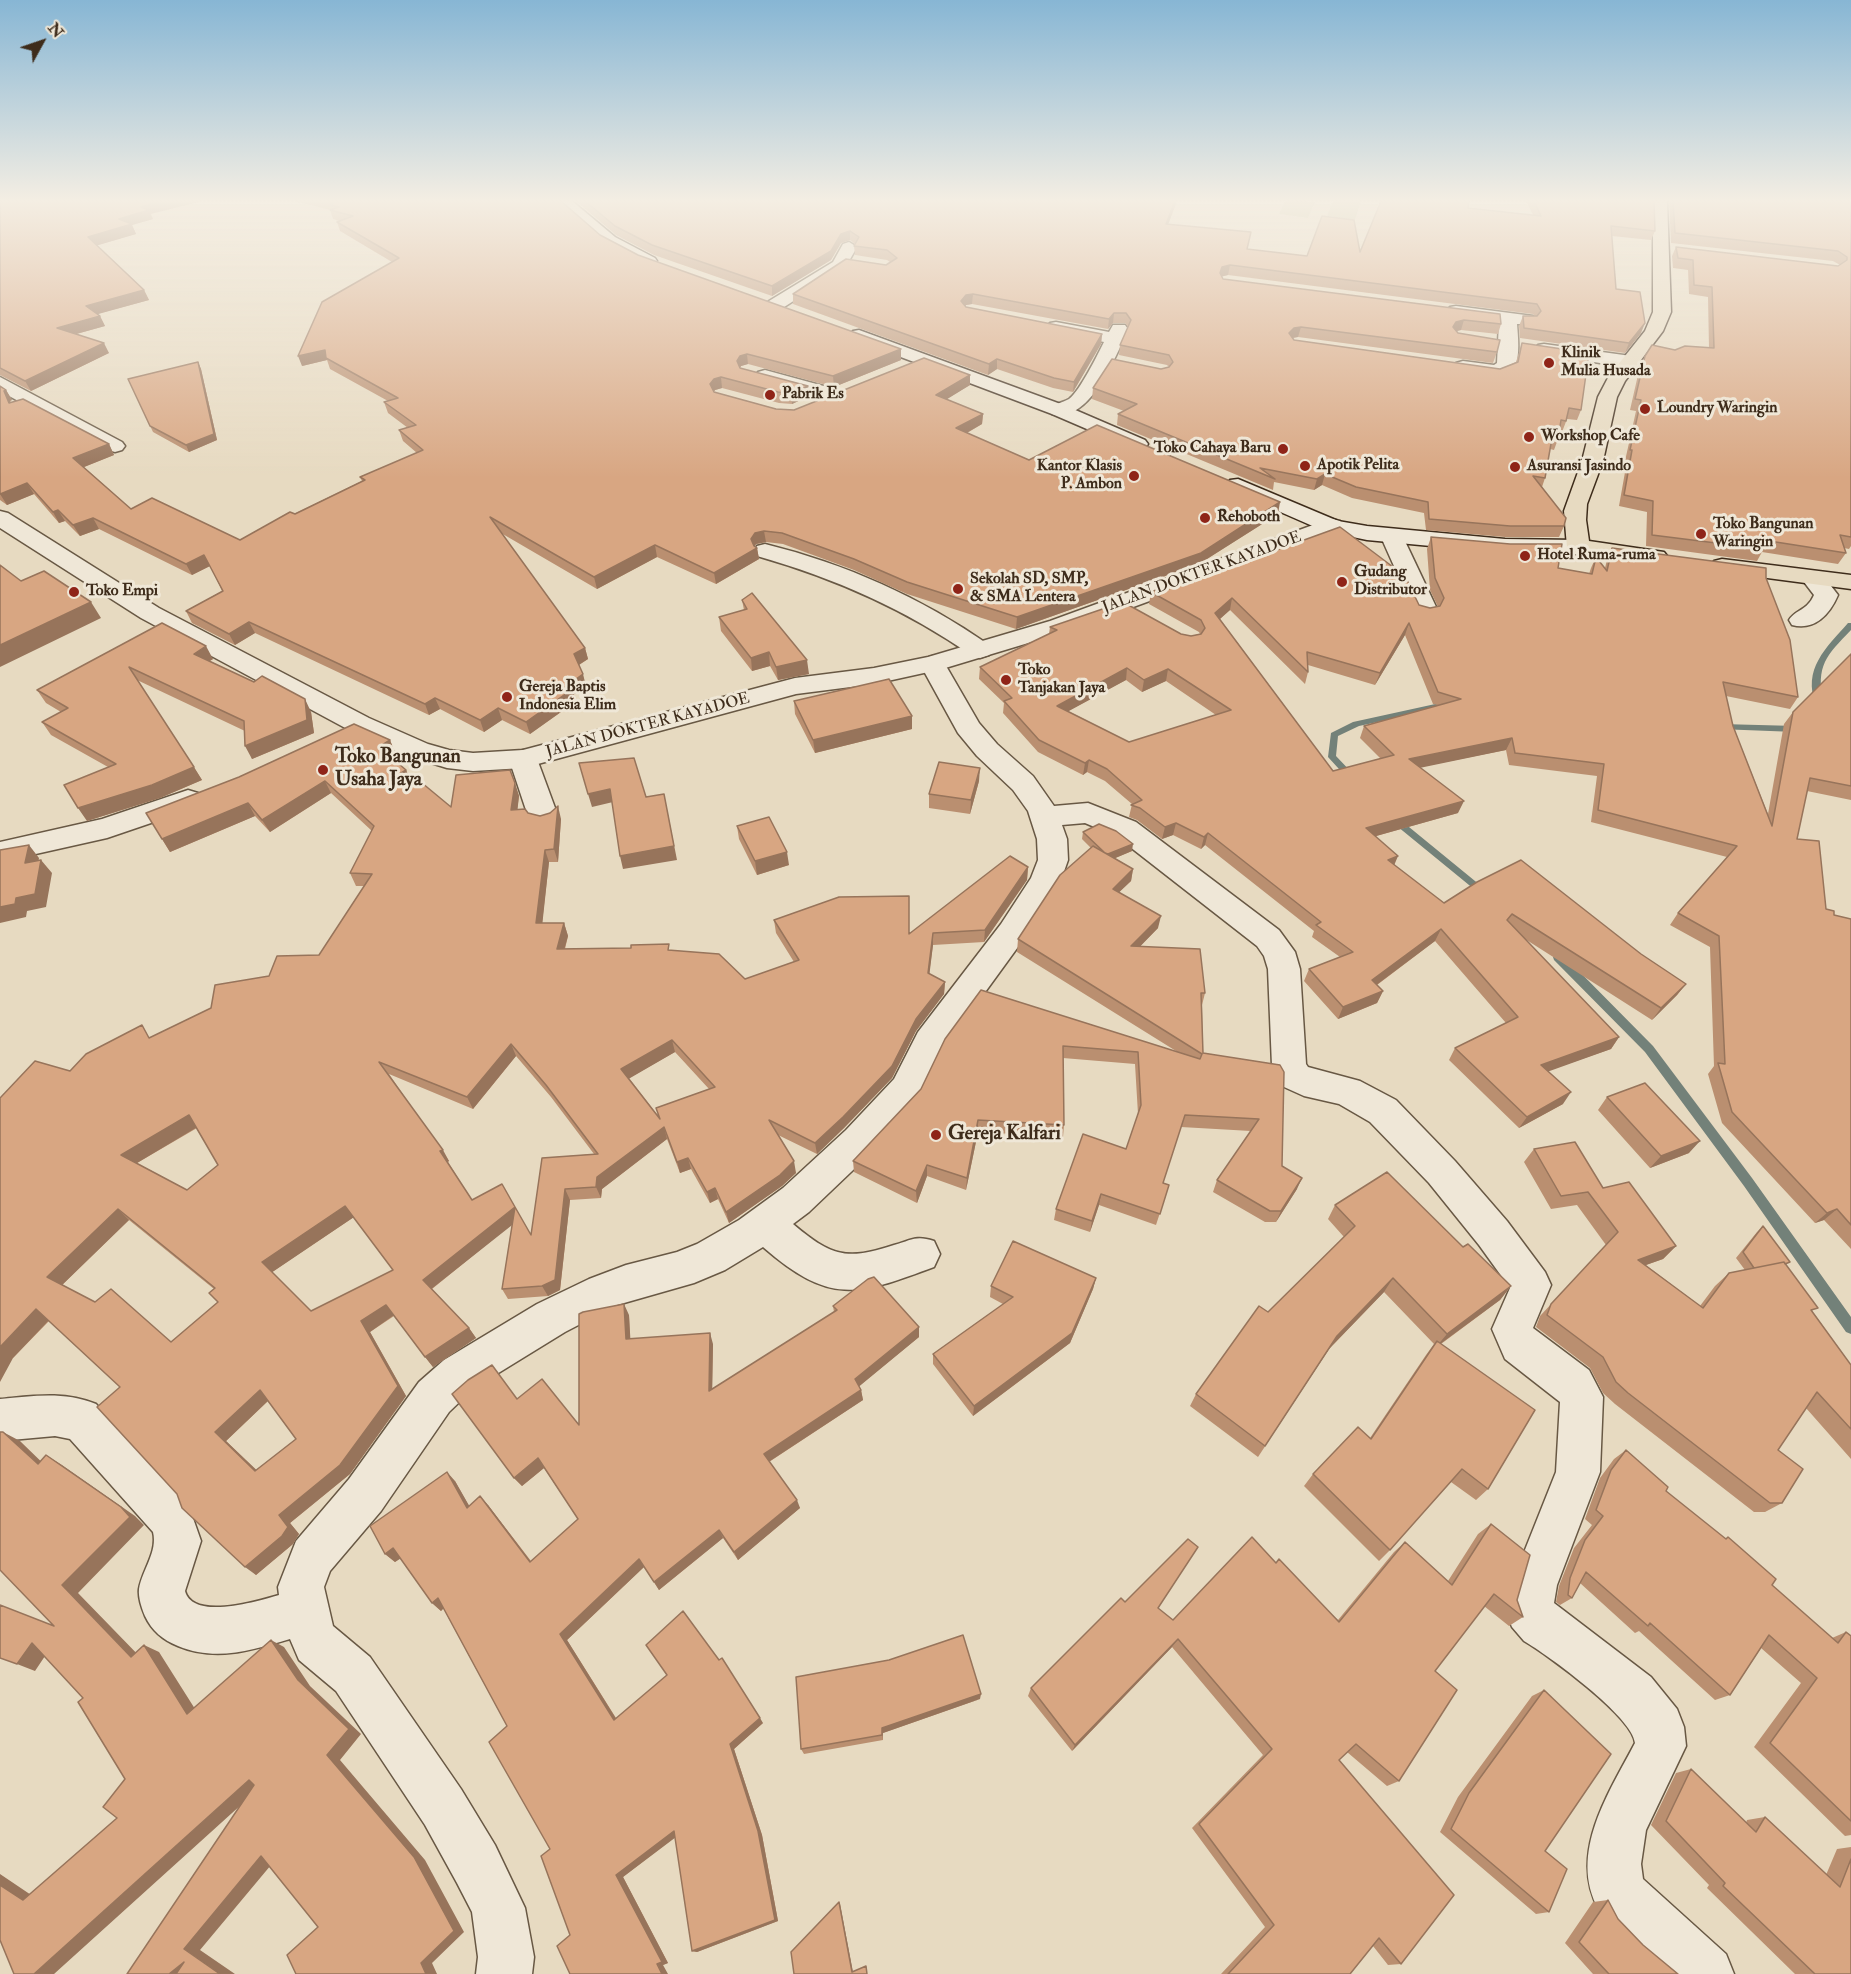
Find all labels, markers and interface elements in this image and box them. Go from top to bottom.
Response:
north arrow [12,12,72,72]
text: N [44,19,68,42]
place label: Klinik Mulia Husada [1561,344,1651,382]
marker: Klinik Mulia Husada [1542,356,1556,370]
place label: Pabrik Es [782,385,844,405]
marker: Pabrik Es [763,388,777,402]
place label: Loundry Waringin [1657,399,1777,419]
marker: Loundry Waringin [1638,402,1652,416]
place label: Workshop Cafe [1541,427,1640,447]
marker: Workshop Cafe [1522,430,1536,444]
place label: Toko Cahaya Baru [1154,439,1271,459]
marker: Toko Cahaya Baru [1276,442,1290,456]
place label: Apotik Pelita [1317,456,1399,476]
place label: Kantor Klasis P. Ambon [1037,457,1122,495]
place label: Asuransi Jasindo [1527,457,1631,477]
marker: Apotik Pelita [1298,459,1312,473]
marker: Asuransi Jasindo [1508,460,1522,474]
marker: Kantor Klasis P. Ambon [1127,469,1141,483]
place label: Rehoboth [1217,508,1280,528]
marker: Rehoboth [1198,511,1212,525]
place label: Toko Bangunan Waringin [1713,515,1814,553]
marker: Toko Bangunan Waringin [1694,527,1708,541]
street label: JALAN DOKTER KAYADOE [1100,528,1304,618]
place label: Hotel Ruma-ruma [1537,546,1656,566]
marker: Hotel Ruma-ruma [1518,549,1532,563]
place label: Gudang Distributor [1354,563,1427,601]
place label: Sekolah SD, SMP, & SMA Lentera [970,570,1088,608]
marker: Gudang Distributor [1335,575,1349,589]
place label: Toko Empi [86,582,158,602]
marker: Sekolah SD, SMP, & SMA Lentera [951,582,965,596]
marker: Toko Empi [67,585,81,599]
place label: Toko Tanjakan Jaya [1018,661,1105,699]
marker: Toko Tanjakan Jaya [999,673,1013,687]
place label: Gereja Baptis Indonesia Elim [519,678,616,716]
marker: Gereja Baptis Indonesia Elim [500,690,514,704]
street label: JALAN DOKTER KAYADOE [544,690,752,762]
place label: Toko Bangunan Usaha Jaya [335,746,461,793]
marker: Toko Bangunan Usaha Jaya [316,763,330,777]
place label: Gereja Kalfari [948,1123,1061,1147]
marker: Gereja Kalfari [929,1128,943,1142]

